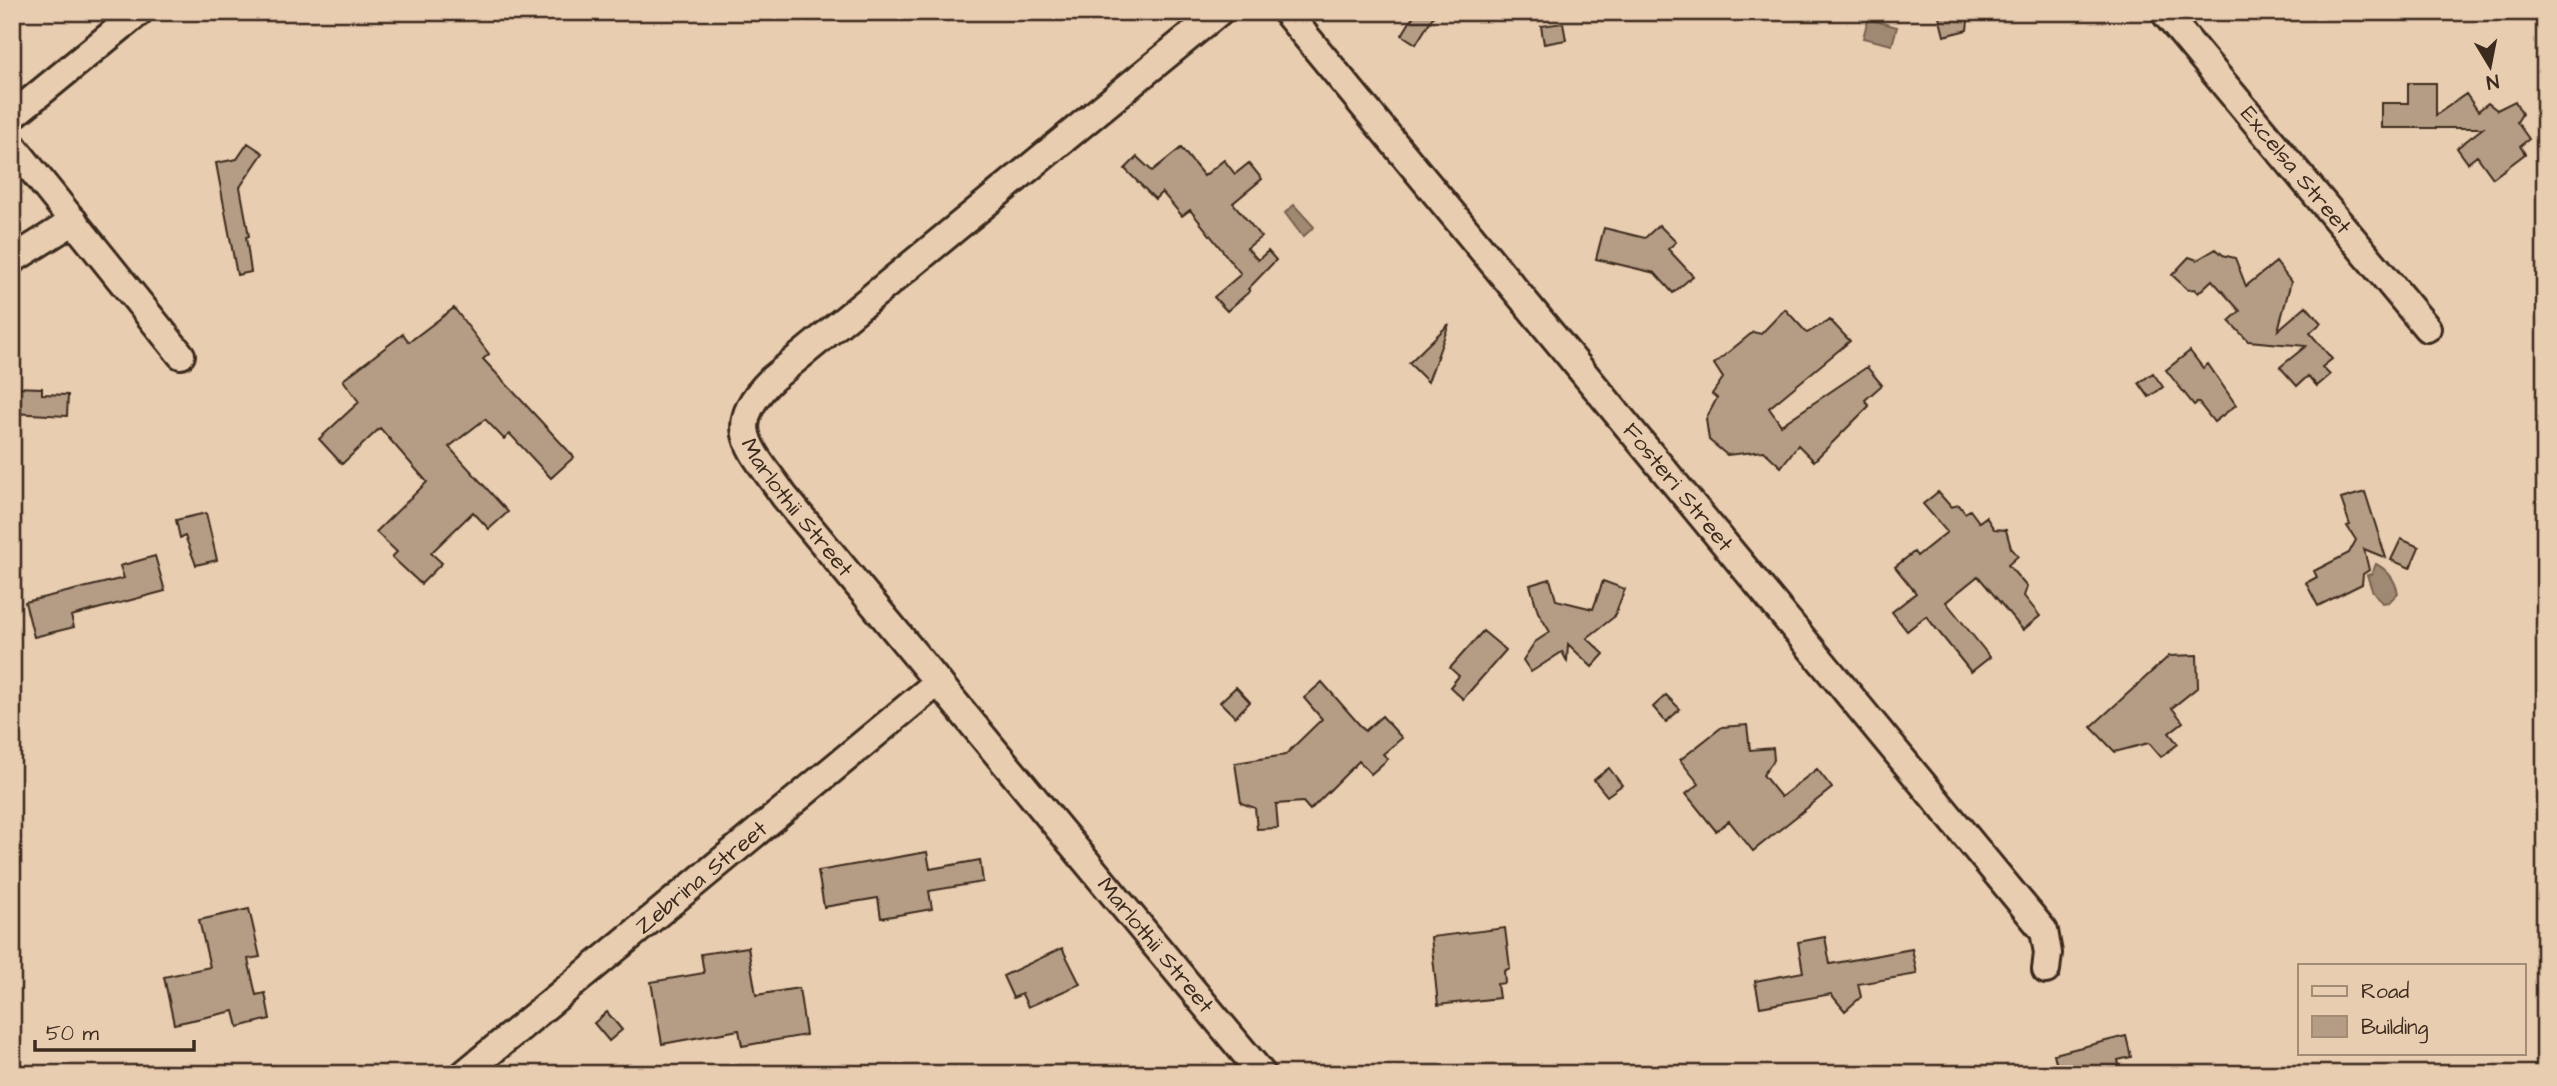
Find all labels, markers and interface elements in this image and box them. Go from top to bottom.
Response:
north arrow [2456,32,2526,102]
text: N [2484,67,2501,96]
street label: Excelsa Street [2233,99,2359,242]
street label: Fosteri Street [1615,416,1741,559]
street label: Marlothii Street [733,433,861,584]
street label: Zebrina Street [628,813,775,942]
street label: Marlothii Street [1090,870,1222,1021]
legend [2298,964,2526,1054]
text: Road [2361,977,2409,1006]
scale bar [35,1009,194,1053]
text: Building [2361,1013,2429,1044]
text: 50 m [46,1019,100,1048]

